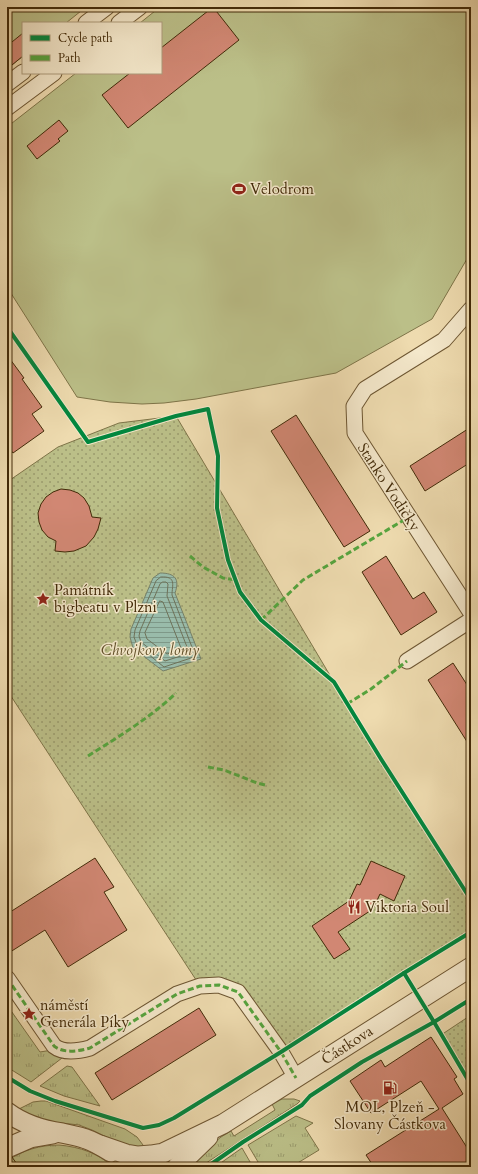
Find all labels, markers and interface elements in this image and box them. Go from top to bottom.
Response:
legend [22,22,162,74]
text: Cycle path [58,30,113,46]
text: Path [58,50,81,66]
place label: Velodrom [250,179,314,199]
sports icon: Velodrom [231,181,247,197]
street label: Stanko Vodičky [353,439,425,535]
place label: Památník bigbeatu v Plzni [54,580,157,617]
place icon: Památník bigbeatu v Plzni [35,591,51,607]
park label: Chvojkovy lomy [101,640,200,660]
place label: Viktoria Soul [365,897,449,917]
restaurant icon: Viktoria Soul [346,899,362,915]
place label: náměstí Generála Píky [40,995,129,1032]
place icon: náměstí Generála Píky [21,1006,37,1022]
street label: Částkova [317,1021,377,1069]
fuel station icon: MOL, Plzeň - Slovany Částkova [382,1080,398,1096]
place label: MOL, Plzeň - Slovany Částkova [334,1097,446,1134]

